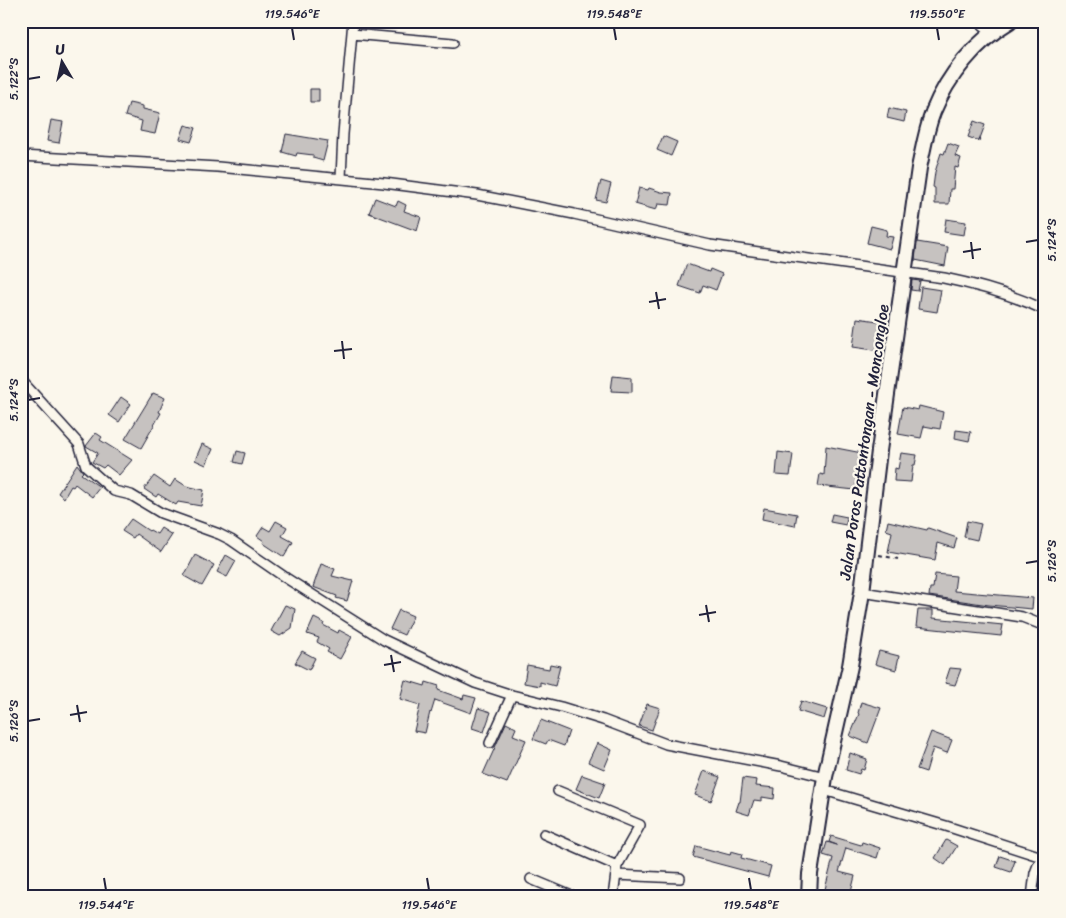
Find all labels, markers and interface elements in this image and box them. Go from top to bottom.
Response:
text: 119.546°E [265,3,321,25]
text: 119.548°E [586,3,643,25]
text: 119.550°E [909,3,966,25]
text: U [54,36,67,63]
north arrow [38,38,88,88]
text: 5.122°S [3,57,25,100]
text: 5.124°S [1041,218,1063,262]
street label: Jalan Poros Pattontongan - Moncongloe [830,302,898,583]
text: 5.124°S [3,378,25,422]
text: 5.126°S [1041,539,1063,582]
text: 5.126°S [3,699,25,742]
text: 119.544°E [78,894,135,916]
text: 119.546°E [402,894,458,916]
text: 119.548°E [723,894,780,916]

